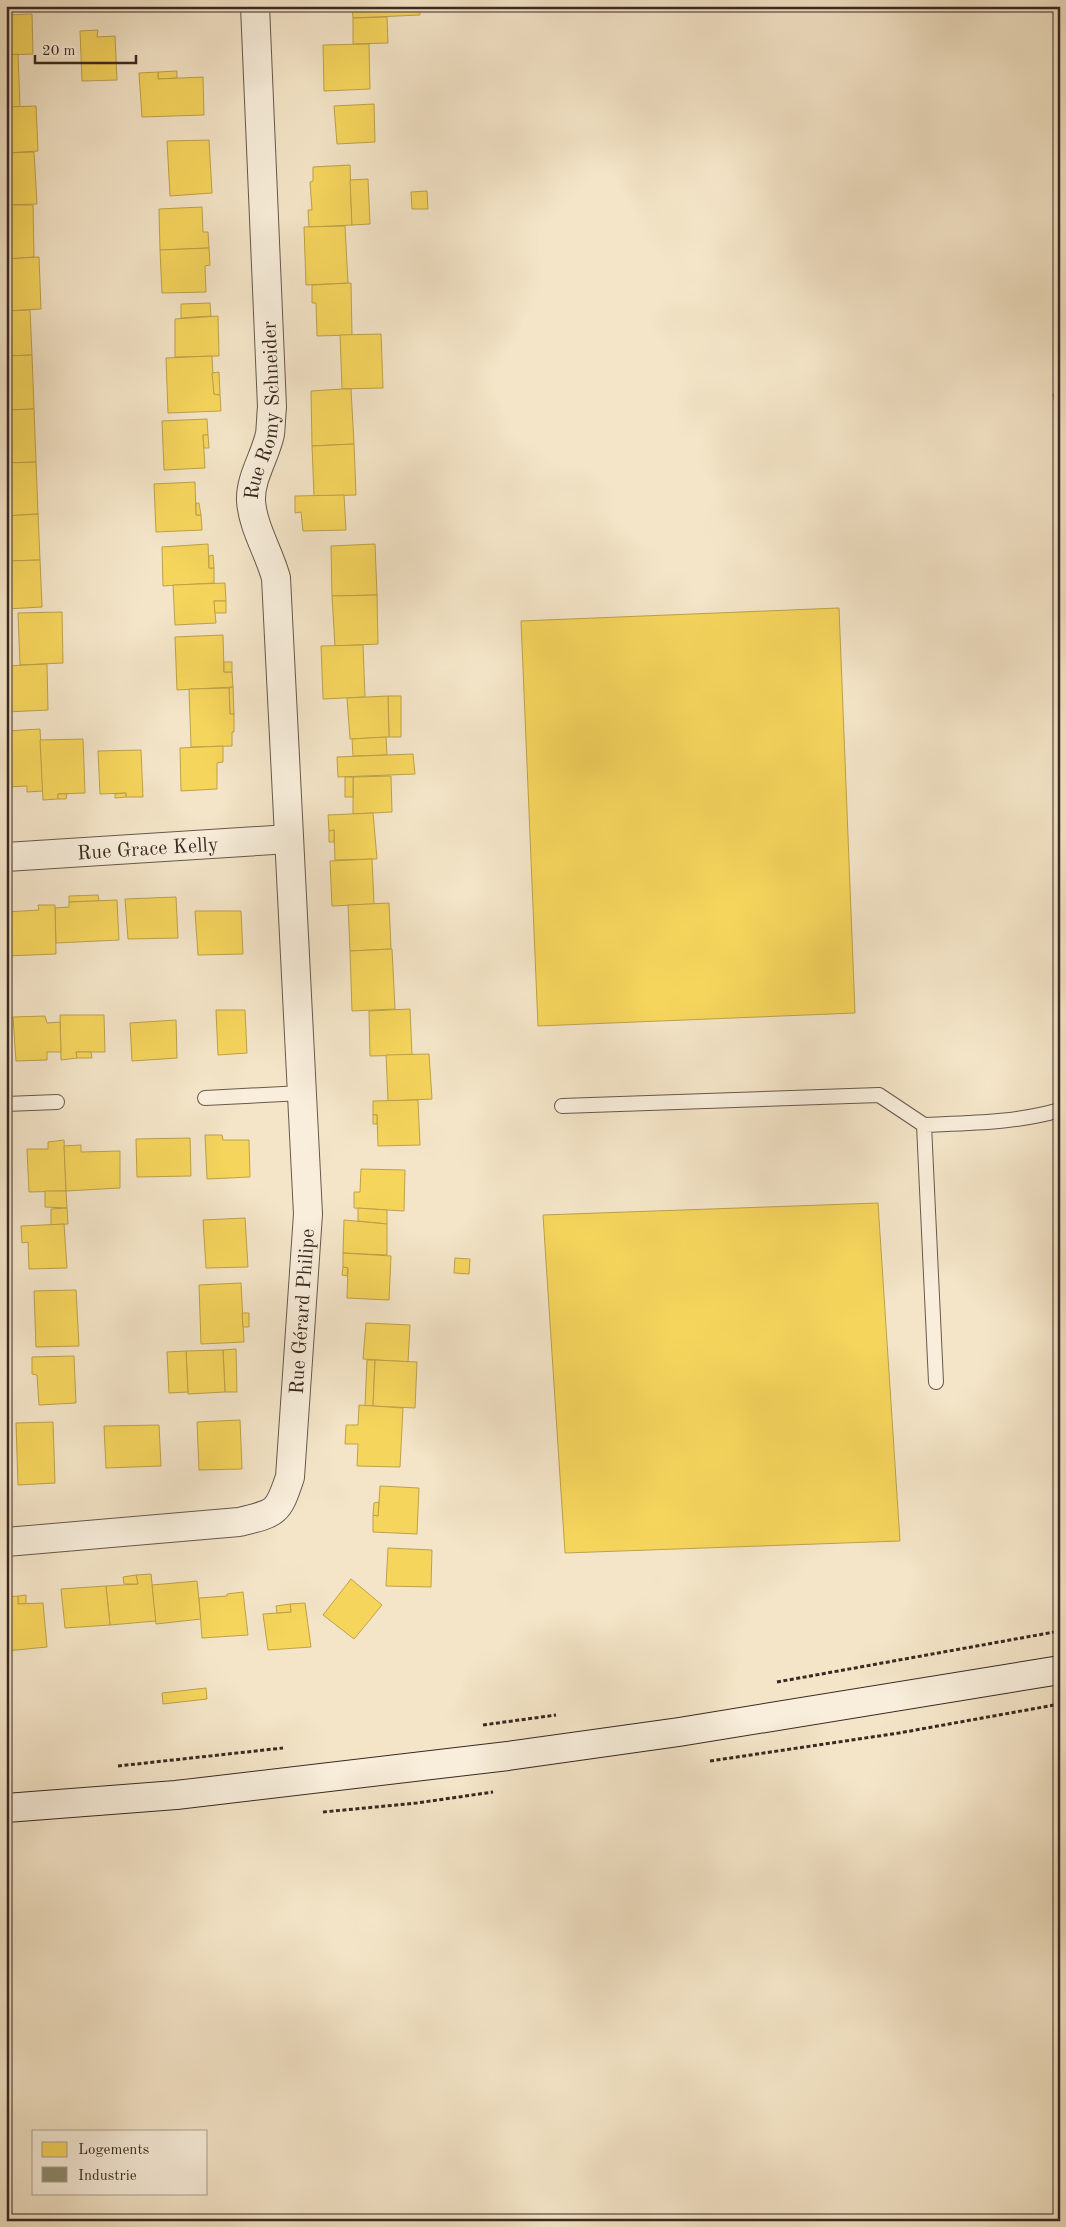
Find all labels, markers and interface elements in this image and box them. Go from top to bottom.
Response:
scale bar [35,32,136,64]
text: 20 m [42,44,76,59]
street label: Rue Romy Schneider [243,321,284,501]
street label: Rue Grace Kelly [77,835,220,864]
street label: Rue Gérard Philipe [288,1228,319,1395]
legend [32,2130,208,2194]
text: Logements [78,2143,149,2158]
text: Industrie [78,2169,137,2184]

